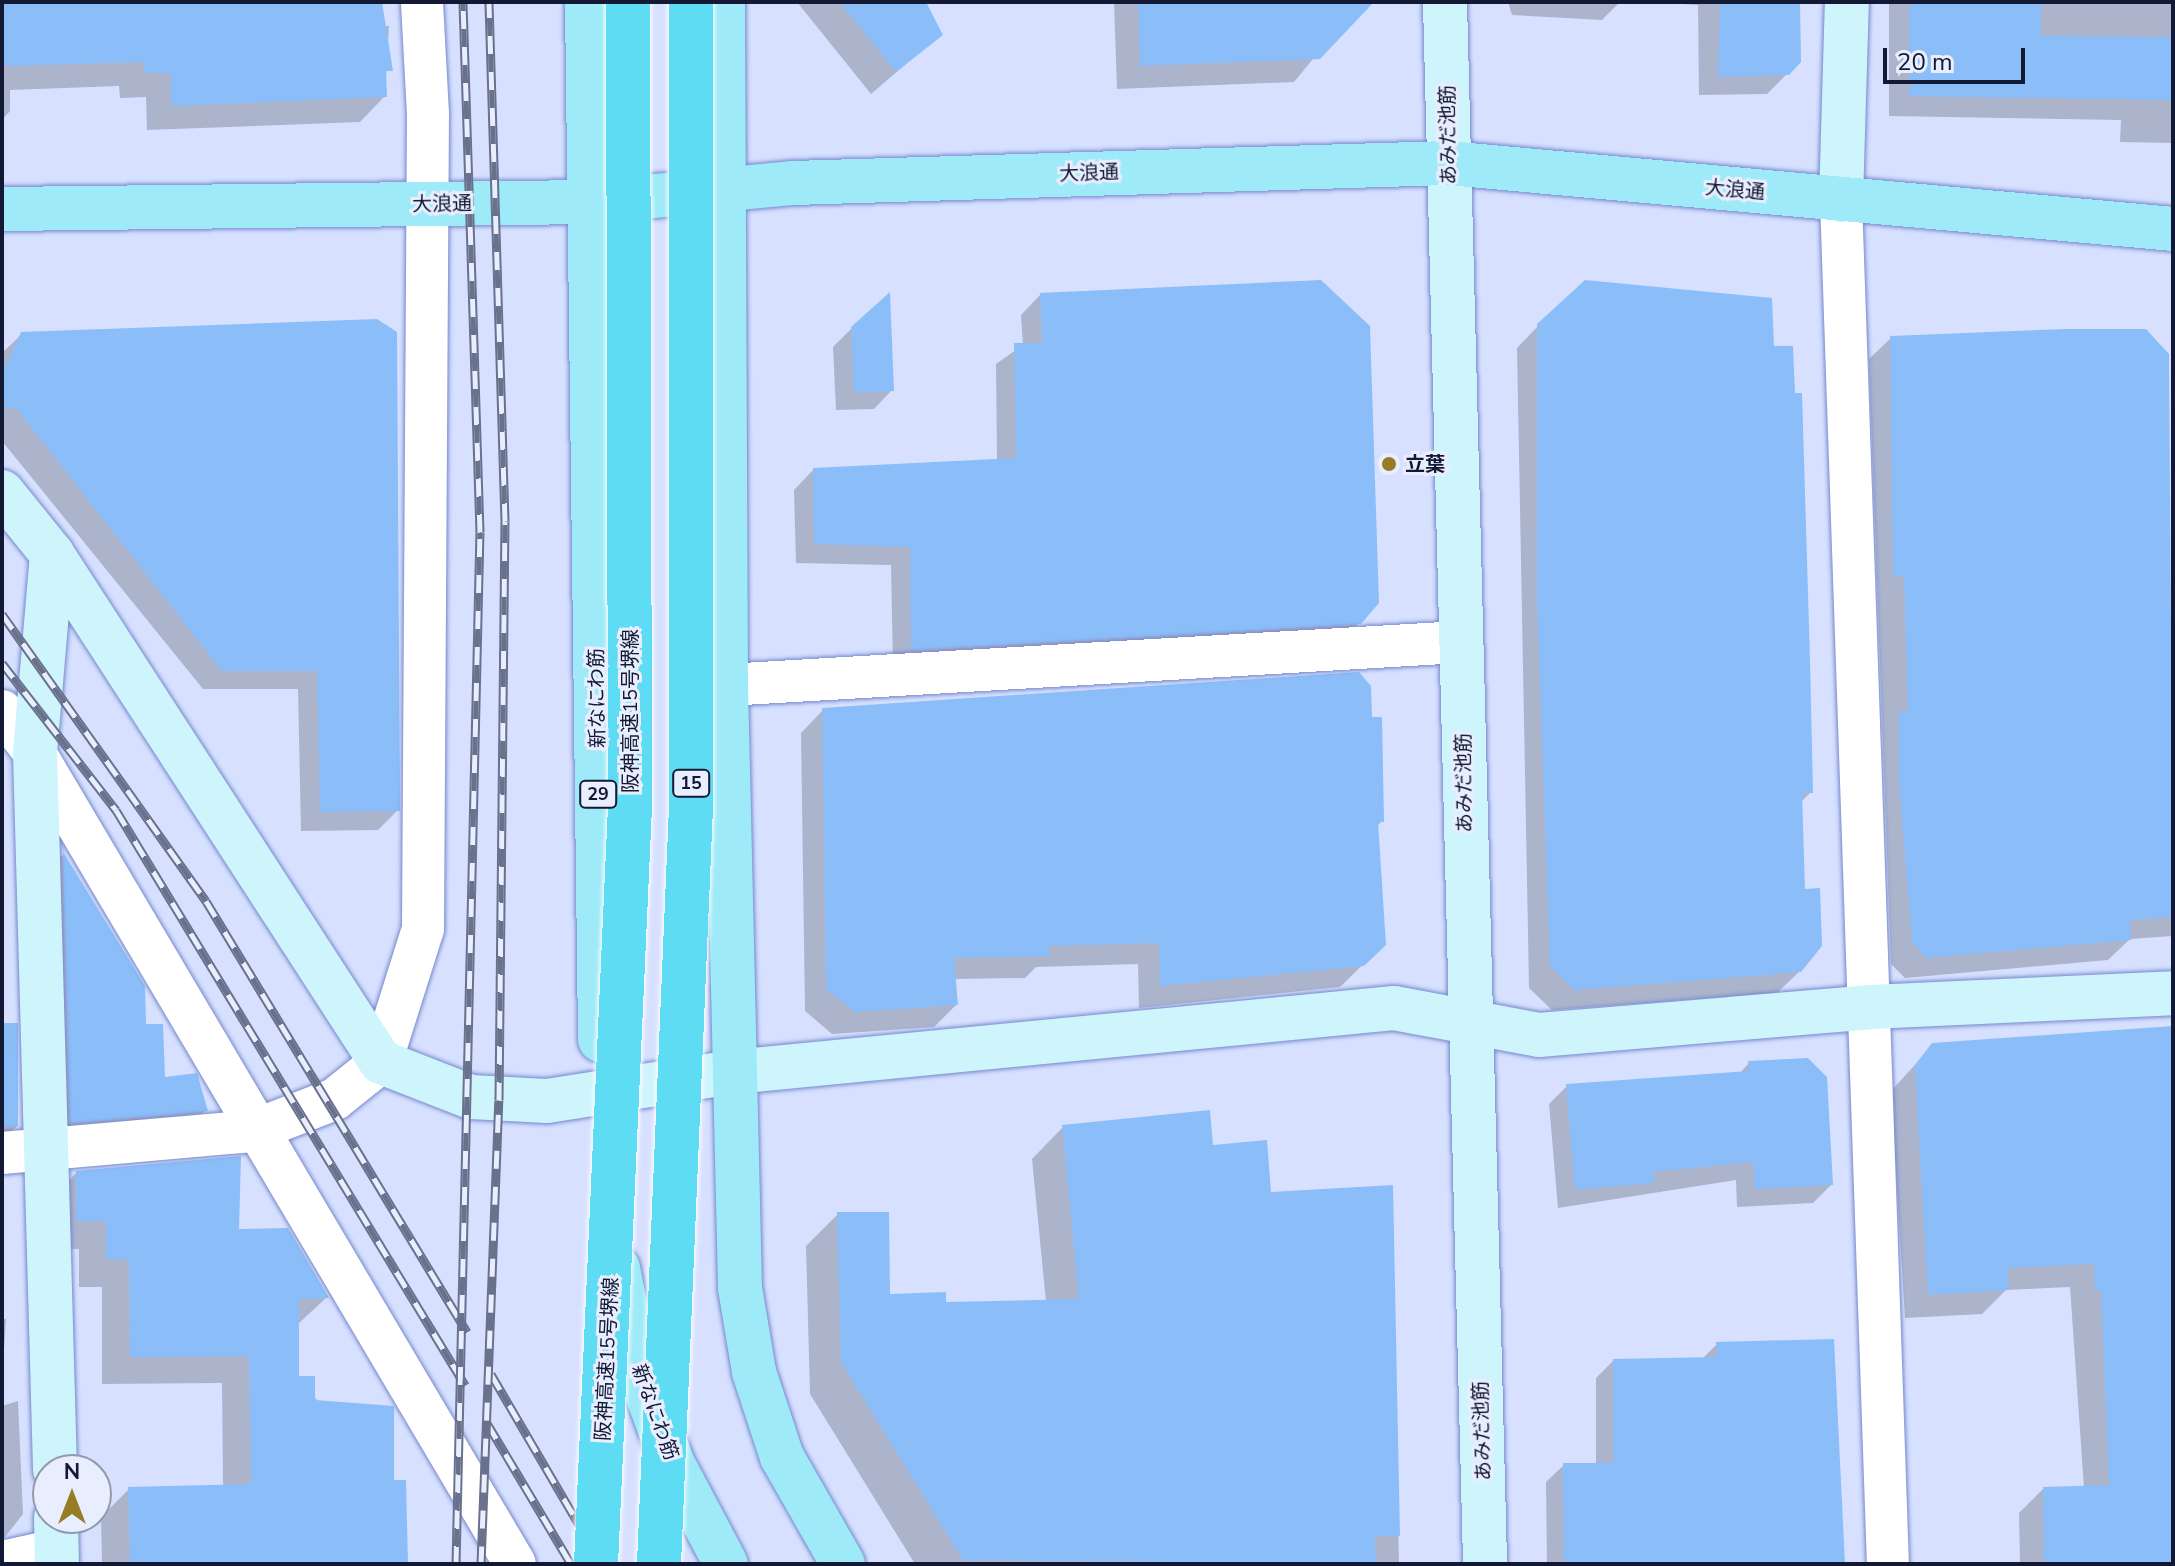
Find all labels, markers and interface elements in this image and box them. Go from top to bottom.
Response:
scale bar [1887,32,2029,82]
text: 20 m [1897,46,1953,78]
street label: あみだ池筋 [1435,85,1461,185]
street label: 大浪通 [1059,160,1119,186]
street label: 大浪通 [1704,175,1766,205]
street label: 大浪通 [412,191,472,217]
place label: 立葉 [1405,452,1445,476]
marker: 立葉 [1380,455,1398,473]
street label: 阪神高速15号堺線 [618,629,642,793]
street label: 新なにわ筋 [584,648,610,748]
street label: あみだ池筋 [1451,733,1477,833]
road number: 15 [671,769,711,797]
road number: 29 [578,780,618,808]
street label: 阪神高速15号堺線 [591,1276,623,1442]
street label: 新なにわ筋 [627,1361,683,1463]
street label: あみだ池筋 [1468,1381,1496,1481]
north arrow [32,1454,112,1534]
text: N [64,1457,80,1487]

